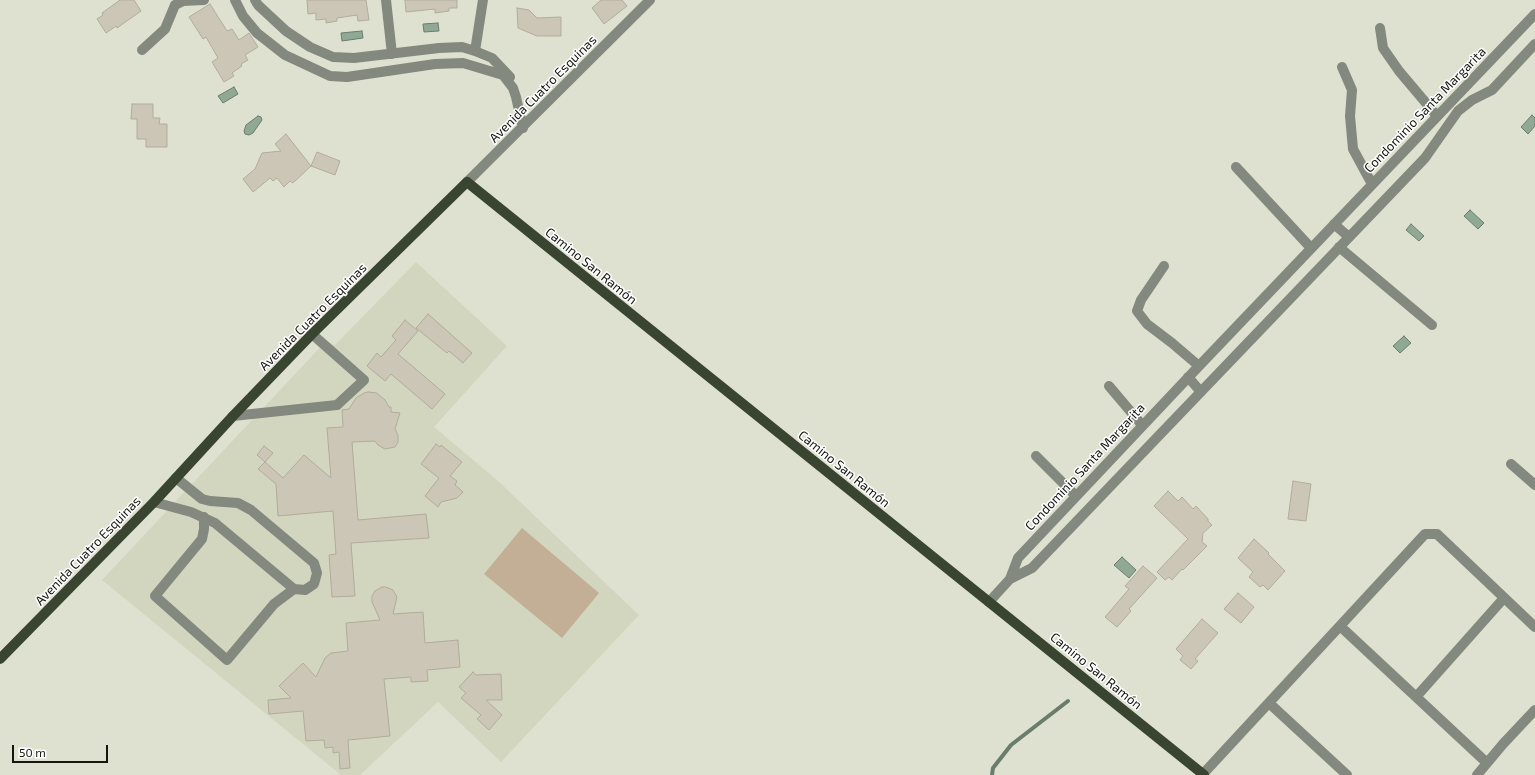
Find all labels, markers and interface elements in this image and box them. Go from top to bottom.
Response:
street label: Avenida Cuatro Esquinas [486,32,600,146]
street label: Condominio Santa Margarita [1361,44,1489,176]
street label: Camino San Ramón [542,224,640,308]
street label: Avenida Cuatro Esquinas [256,260,370,374]
street label: Condominio Santa Margarita [1022,400,1148,534]
street label: Camino San Ramón [795,427,893,511]
street label: Avenida Cuatro Esquinas [32,493,144,609]
street label: Camino San Ramón [1047,629,1145,713]
scale bar [14,737,110,763]
text: 50 m [19,745,46,759]

